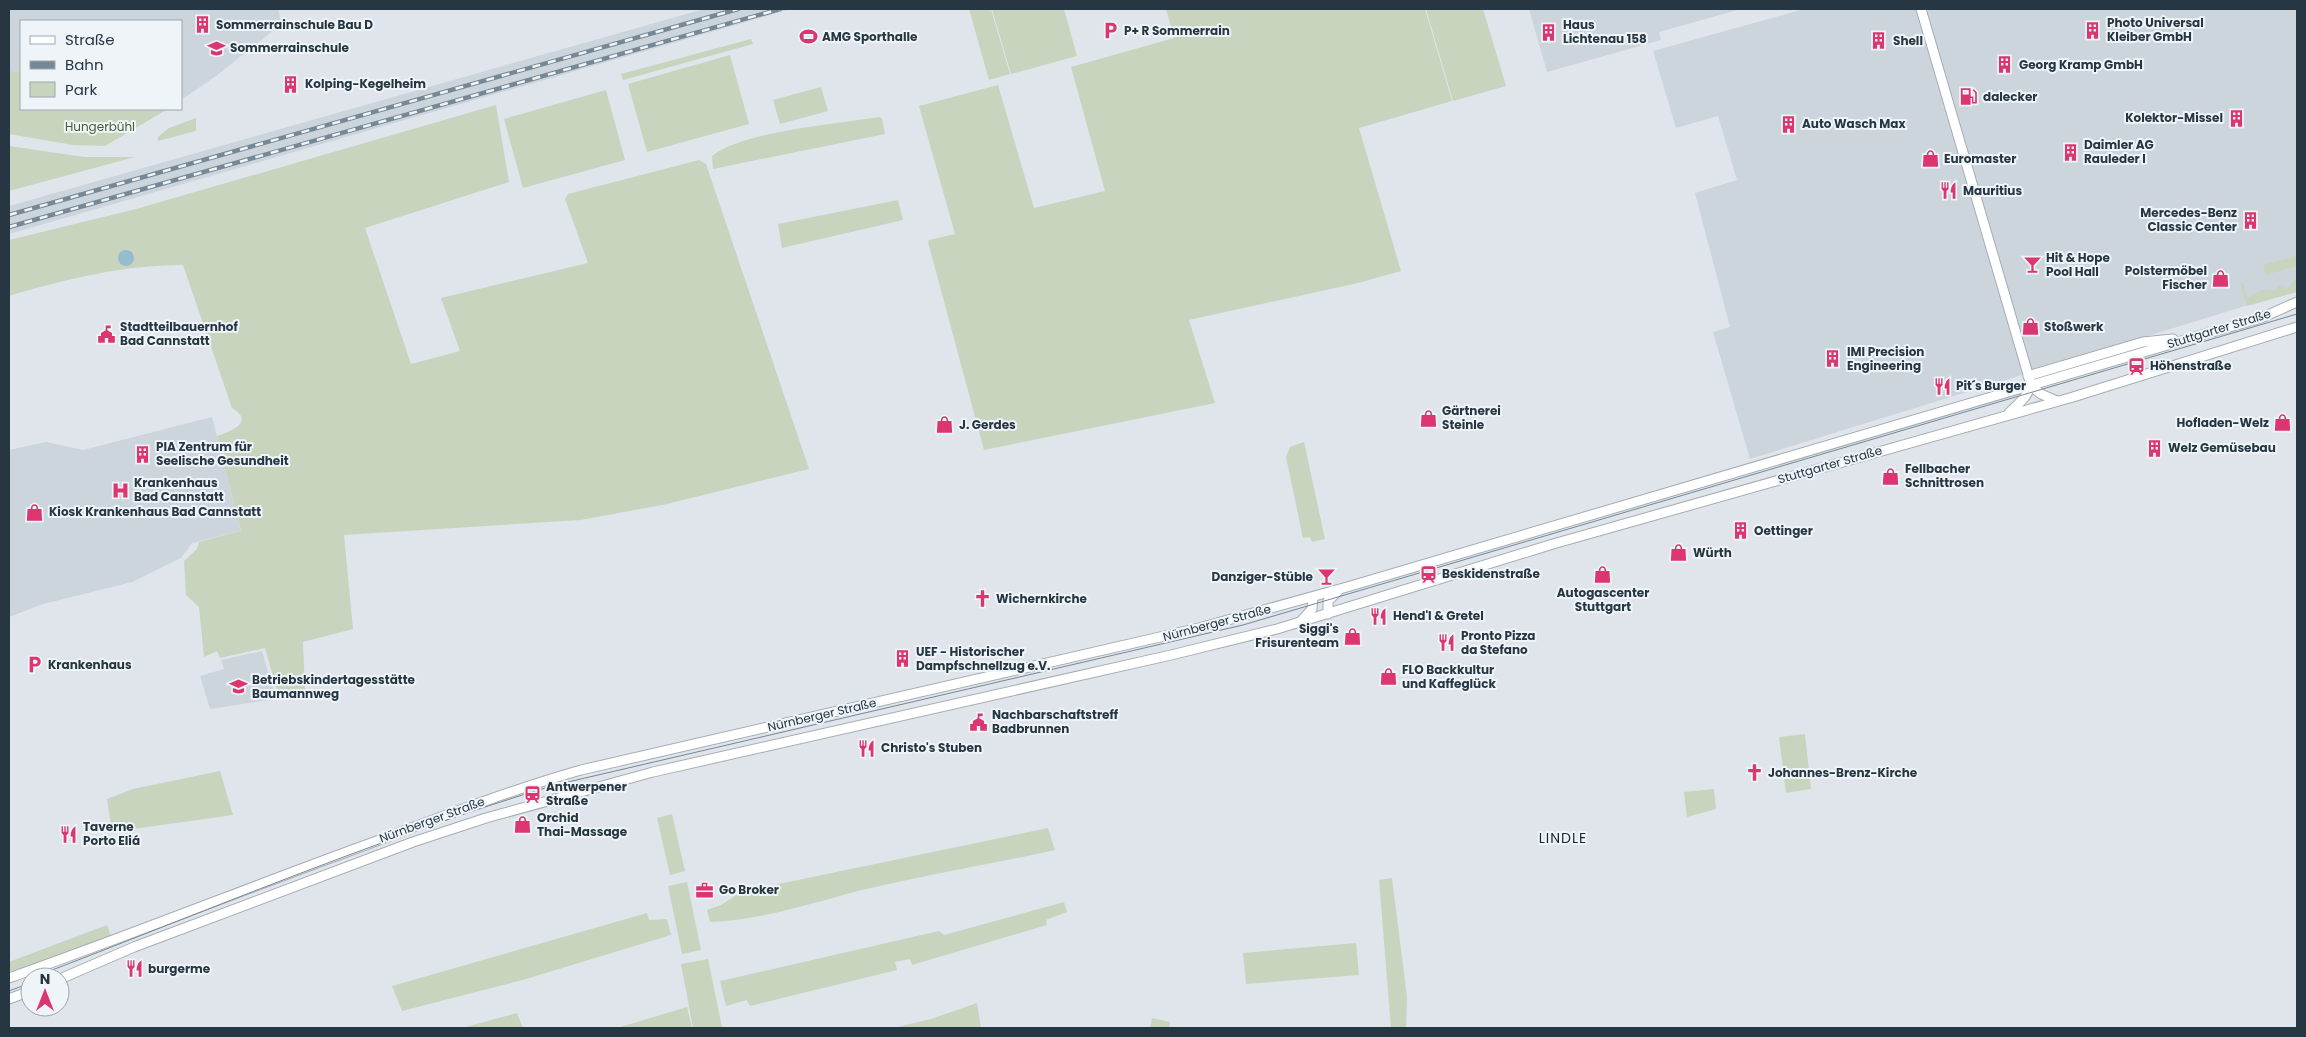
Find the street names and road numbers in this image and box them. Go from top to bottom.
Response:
street label: Stuttgarter Straße [2165,305,2273,352]
street label: Stuttgarter Straße [1776,442,1884,488]
street label: Nürnberger Straße [1161,600,1273,645]
street label: Nürnberger Straße [766,694,878,735]
street label: Nürnberger Straße [377,793,487,847]

